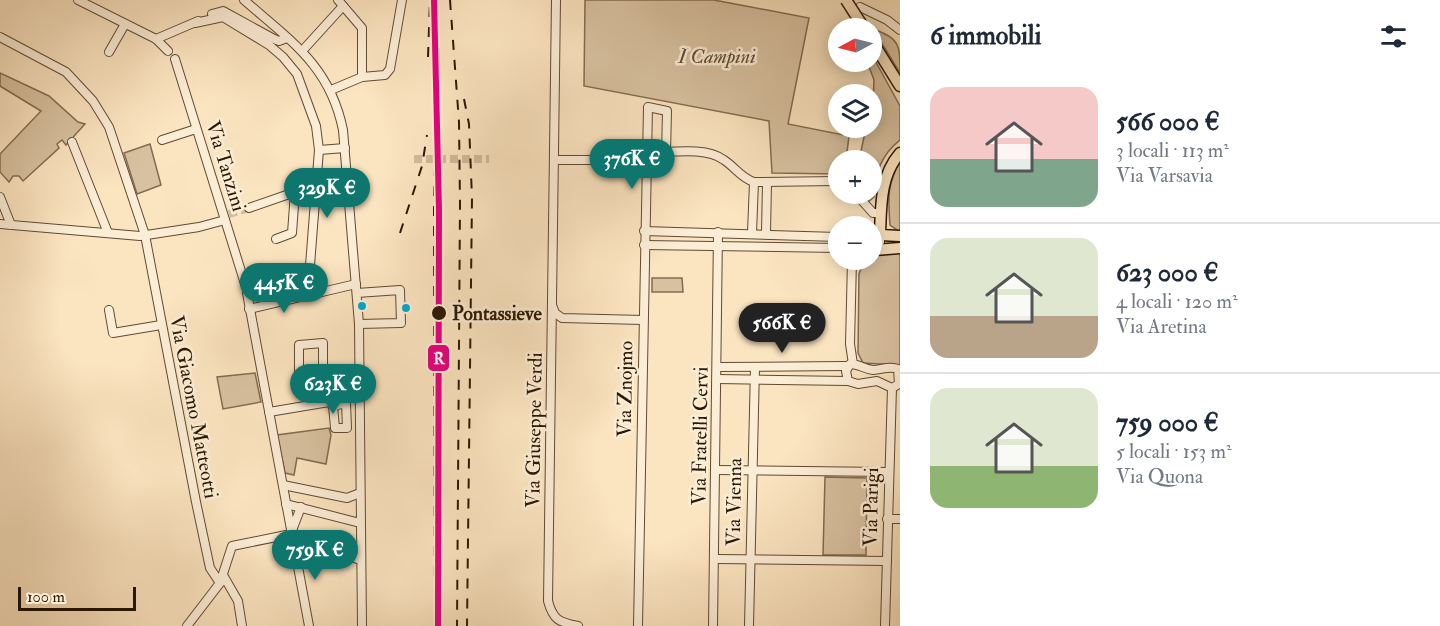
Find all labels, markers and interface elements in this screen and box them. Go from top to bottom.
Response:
north arrow [828,18,882,72]
map controls [828,18,882,270]
text: 6 immobili [930,20,1041,52]
icon: filters [1377,20,1410,53]
park label: I Campini [677,44,756,69]
button: layers [828,84,882,138]
text: 566 000 € [1116,106,1220,138]
icon: home [978,111,1050,183]
street label: Via Tanzini [200,118,252,214]
text: 3 locali · 113 m² [1116,138,1229,163]
pin: 376K € [583,139,681,190]
text: 376K € [604,146,660,171]
button: + [828,150,882,204]
text: Via Varsavia [1116,163,1213,188]
pin: 329K € [278,168,376,219]
text: 329K € [298,175,356,200]
button: − [828,216,882,270]
text: 623 000 € [1116,257,1218,289]
icon: home [978,262,1050,334]
pin: 445K € [235,263,333,314]
text: 445K € [254,270,314,295]
text: 4 locali · 120 m² [1116,289,1238,314]
unlabelled marker [356,300,368,312]
place label: Pontassieve [452,301,542,326]
unlabelled marker [400,302,412,314]
pin: 566K € [733,303,831,354]
marker: Pontassieve [430,304,448,322]
text: 566K € [753,310,811,335]
street label: Via Giacomo Matteotti [164,313,224,501]
text: Via Aretina [1116,314,1207,339]
street label: Via Znojmo [612,341,638,437]
line badge: R [427,344,450,372]
text: R [433,349,446,369]
street label: Via Giuseppe Verdi [520,352,549,508]
pin: 623K € [284,364,382,415]
street label: Via Fratelli Cervi [686,366,714,506]
text: 623K € [304,371,362,396]
text: 759 000 € [1116,407,1219,439]
icon: home [978,412,1050,484]
text: 5 locali · 153 m² [1116,439,1232,464]
street label: Via Vienna [721,457,747,546]
text: Via Quona [1116,464,1203,489]
street label: Via Parigi [858,467,884,547]
pin: 759K € [266,530,364,581]
text: 759K € [286,537,344,562]
scale bar [18,584,136,612]
text: 100 m [27,587,65,607]

